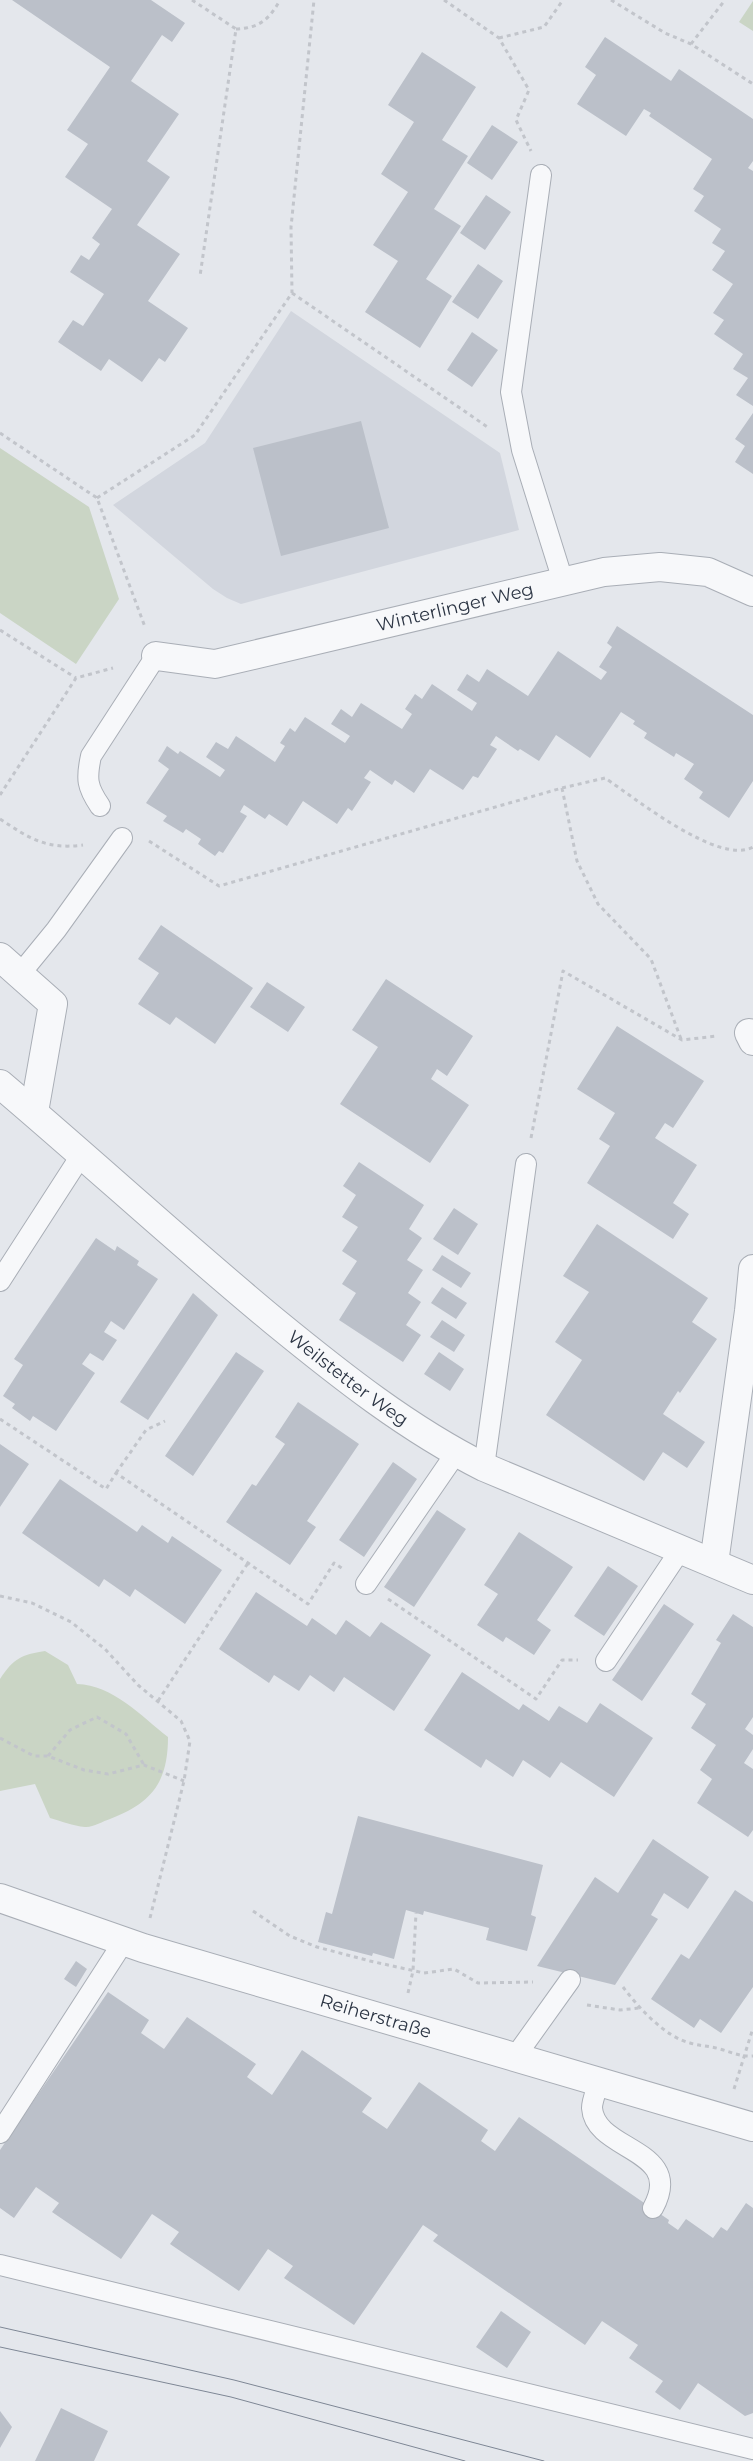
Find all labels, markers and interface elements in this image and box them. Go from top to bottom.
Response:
street label: Winterlinger Weg [374,578,536,636]
street label: Weilstetter Weg [283,1326,413,1431]
street label: Reiherstraße [317,1990,434,2043]

